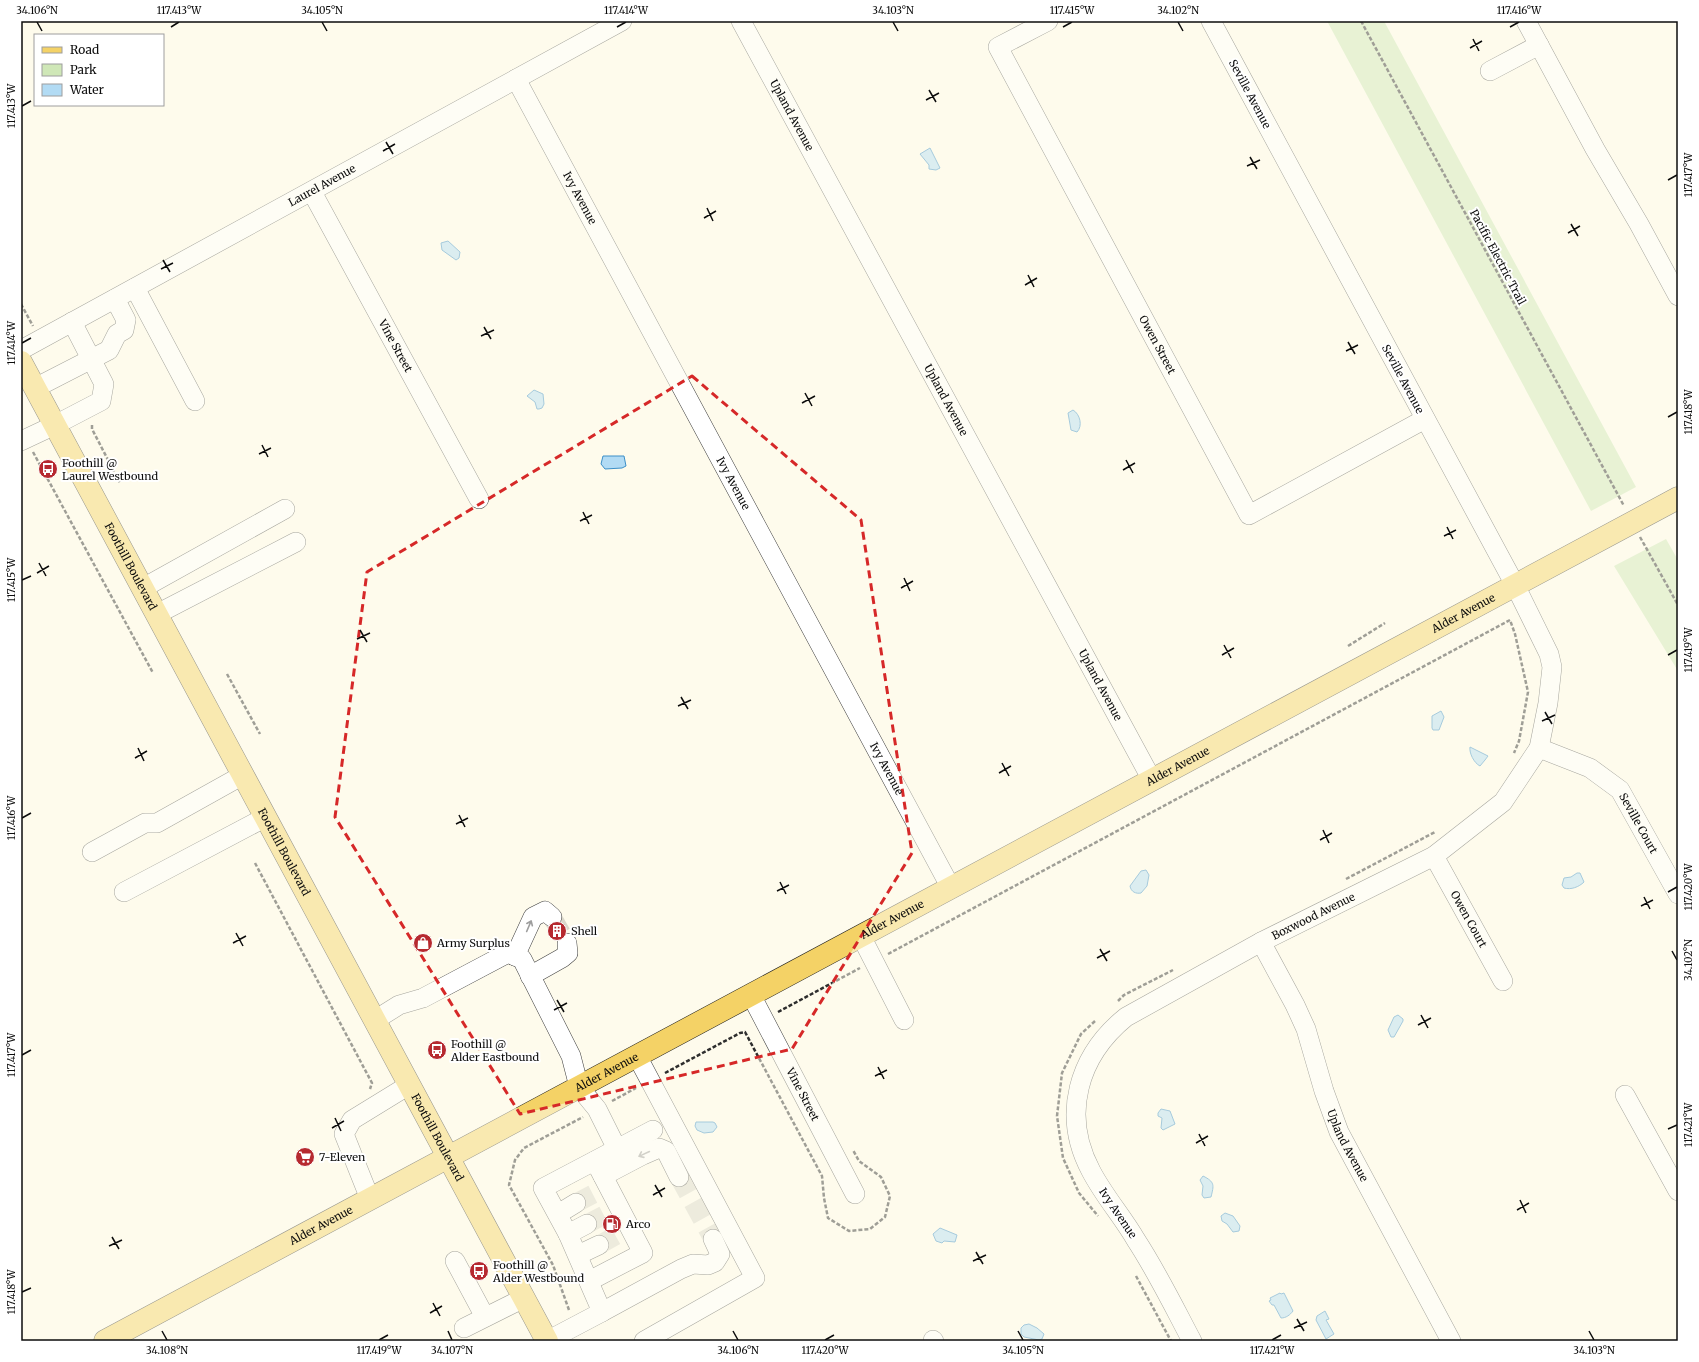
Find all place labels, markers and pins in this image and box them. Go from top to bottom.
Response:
place label: Foothill @ Laurel Westbound [62,456,158,483]
bus stop icon: Foothill @ Laurel Westbound [37,458,59,480]
building icon: Shell [546,920,568,942]
place label: Shell [571,924,598,938]
shop icon: Army Surplus [412,932,434,954]
place label: Army Surplus [436,936,510,950]
place label: Foothill @ Alder Eastbound [450,1037,540,1064]
bus stop icon: Foothill @ Alder Eastbound [426,1039,448,1061]
supermarket icon: 7-Eleven [294,1146,316,1168]
place label: 7-Eleven [319,1150,366,1164]
fuel station icon: Arco [601,1213,623,1235]
place label: Arco [625,1217,651,1231]
place label: Foothill @ Alder Westbound [492,1258,585,1285]
bus stop icon: Foothill @ Alder Westbound [468,1260,490,1282]

